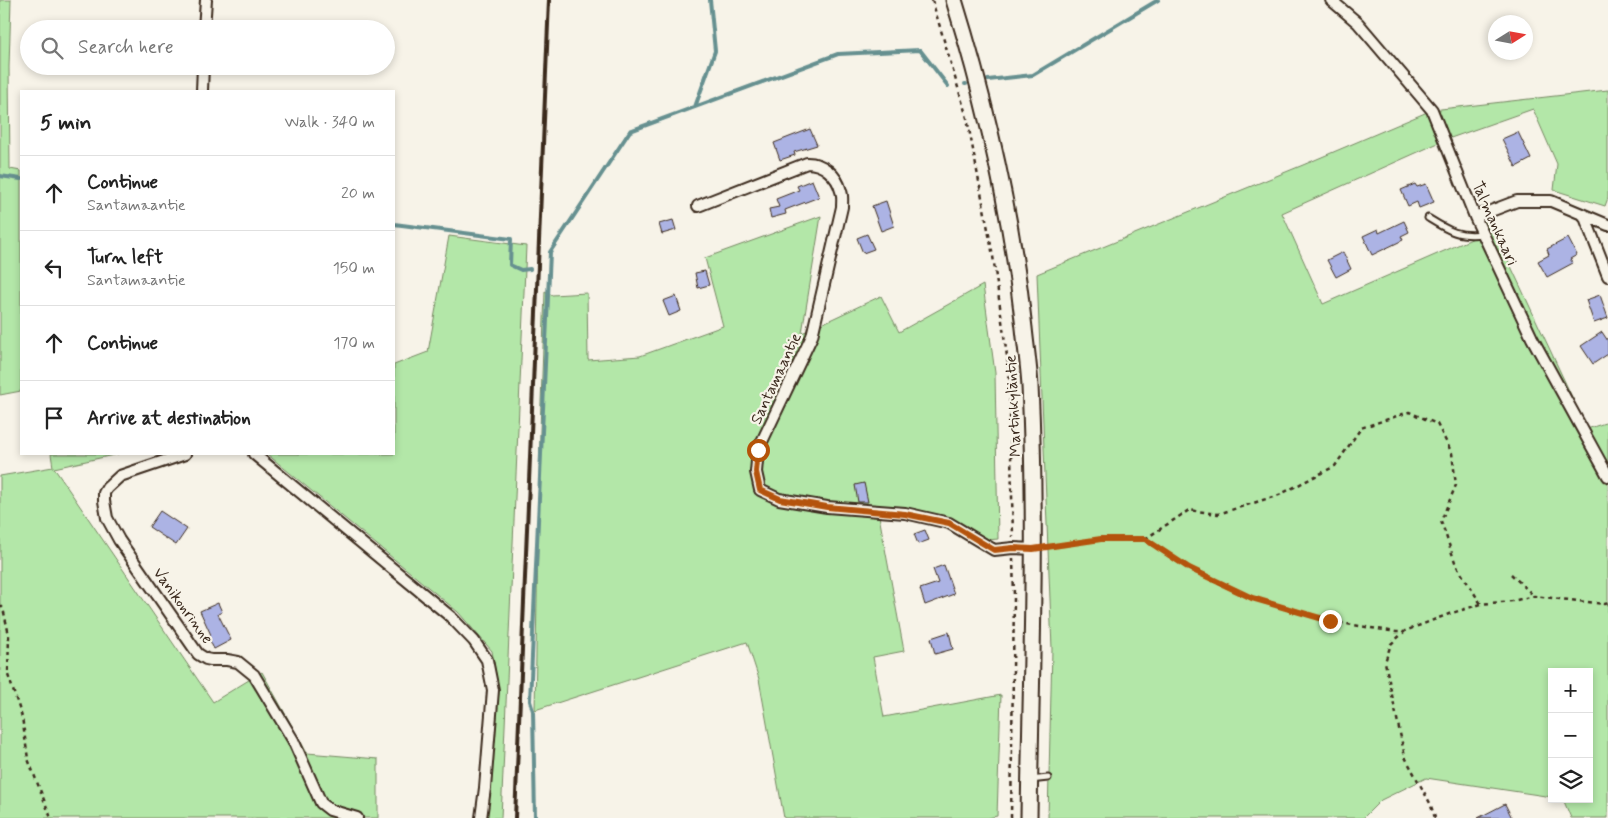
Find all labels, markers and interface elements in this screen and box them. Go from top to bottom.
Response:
north arrow [1488,15,1533,60]
search box [20,20,395,75]
icon: search [38,34,66,62]
text: Search here [78,35,174,60]
text: 5 min [40,109,92,137]
text: Walk · 340 m [285,112,375,133]
text: Continue [87,170,158,195]
street label: Talmankaari [1467,178,1523,269]
icon: ahead [40,179,68,207]
text: 20 m [341,183,375,204]
text: Santamaantie [87,195,186,216]
text: Turn left [87,245,163,270]
icon: left [40,254,68,282]
text: 150 m [333,258,375,279]
text: Santamaantie [87,270,186,291]
icon: ahead [40,329,68,357]
street label: Santamaantie [746,329,807,428]
text: Continue [87,331,158,356]
text: 170 m [333,333,375,354]
street label: Martinkyläntie [1000,354,1027,457]
icon: arrive [40,404,68,432]
text: Arrive at destination [87,406,251,431]
route start [747,439,770,462]
street label: Vanikonrinne [148,563,218,648]
route end [1319,610,1342,633]
map controls [1548,668,1593,803]
button: + [1548,668,1593,713]
button: − [1548,713,1593,758]
button: layers [1548,758,1593,803]

